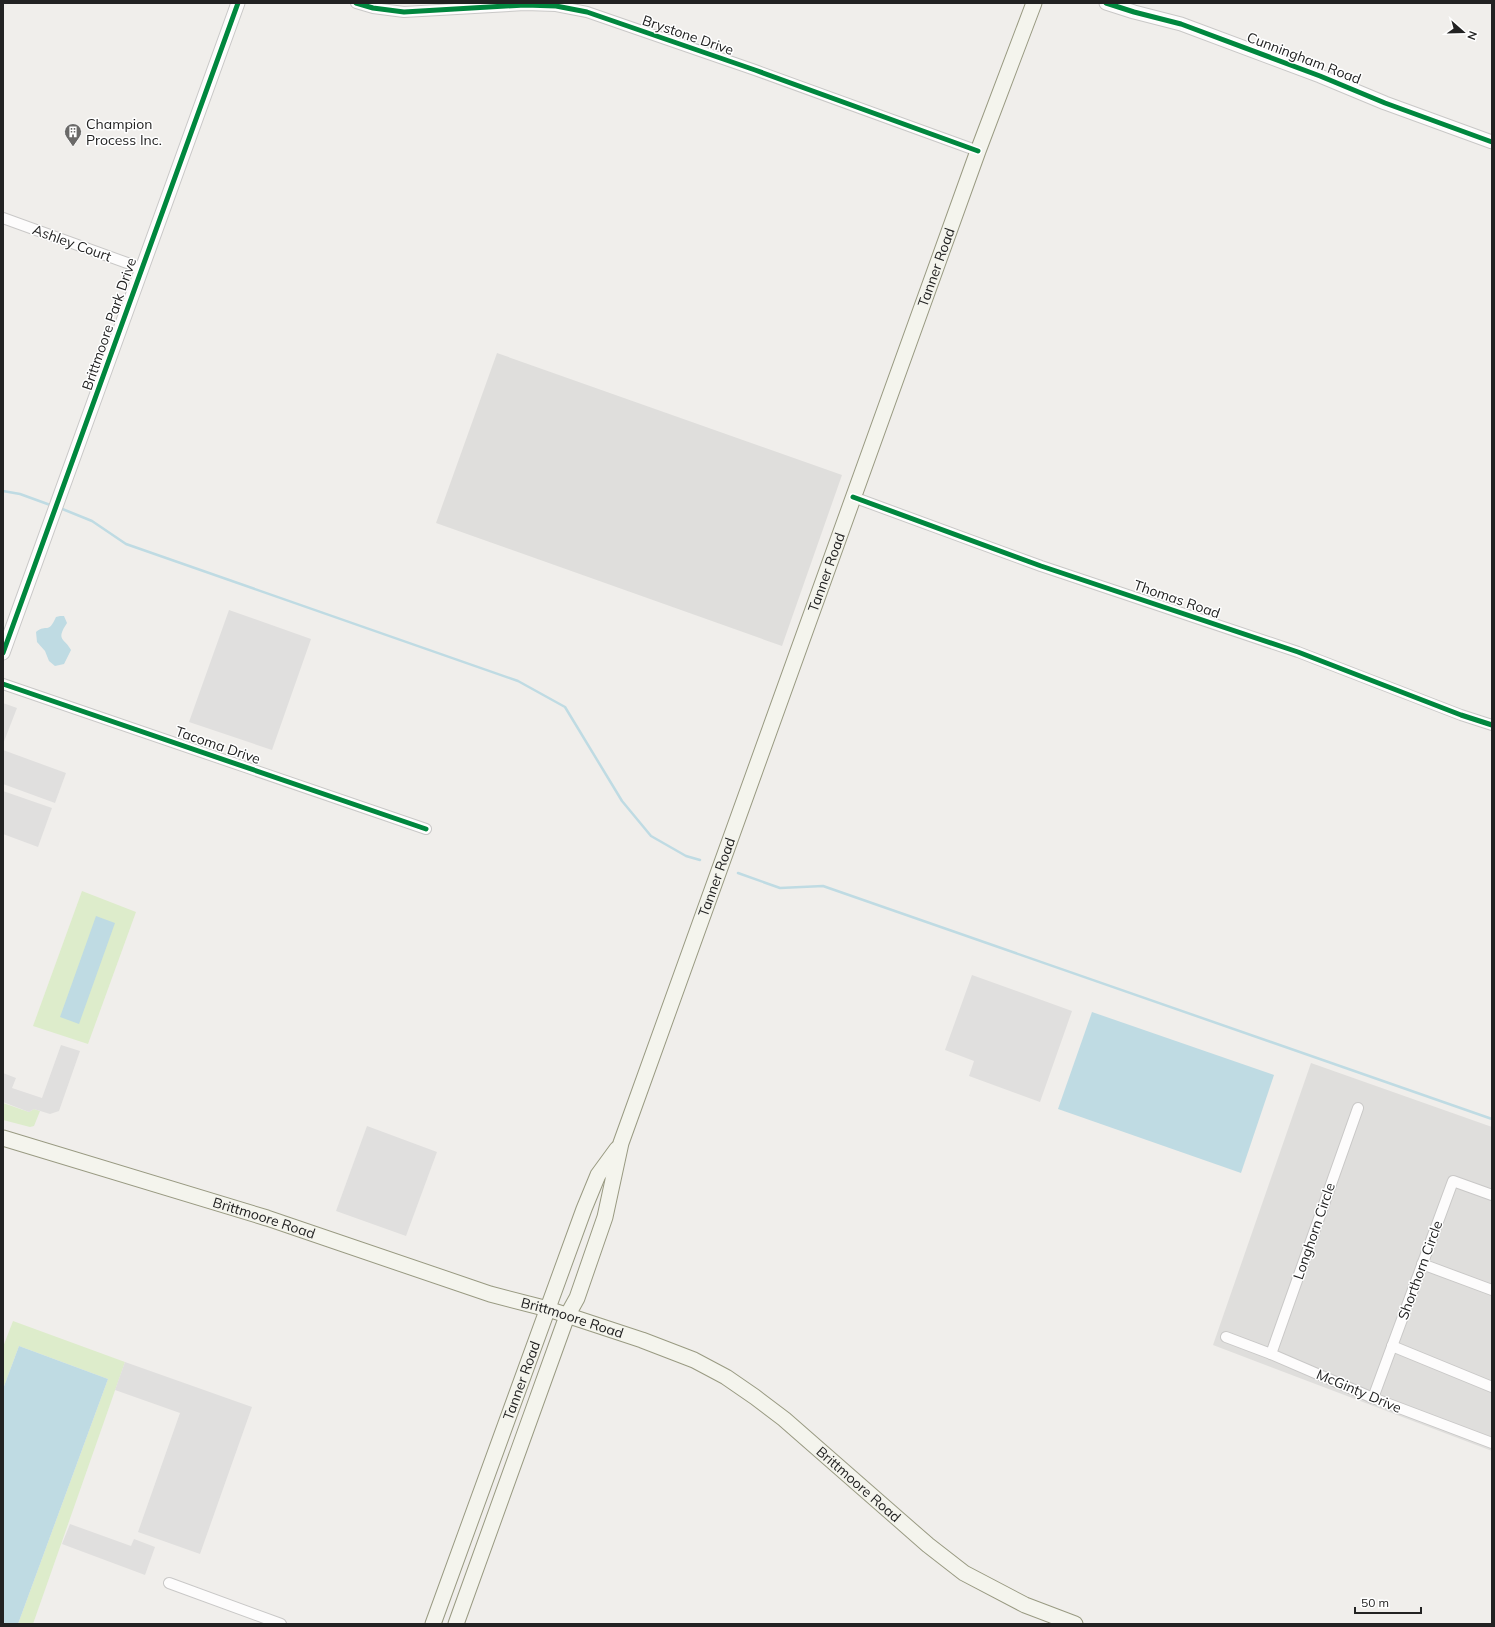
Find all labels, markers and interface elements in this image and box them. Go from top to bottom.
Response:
street label: Brystone Drive [640,11,736,59]
north arrow [1443,12,1483,52]
street label: Cunningham Road [1244,28,1364,88]
text: N [1464,29,1480,42]
place label: Champion Process Inc. [86,115,162,149]
building icon: Champion Process Inc. [63,122,83,147]
street label: Ashley Court [30,220,114,266]
street label: Tanner Road [914,225,959,309]
street label: Brittmoore Park Drive [78,255,140,393]
street label: Tanner Road [804,530,849,614]
street label: Thomas Road [1131,576,1223,622]
street label: Tacoma Drive [173,722,263,768]
street label: Tanner Road [694,835,739,919]
street label: Longhorn Circle [1289,1180,1339,1282]
street label: Brittmoore Road [211,1193,318,1243]
street label: Shorthorn Circle [1394,1218,1446,1322]
street label: Brittmoore Road [519,1293,626,1342]
street label: Tanner Road [499,1339,544,1423]
street label: McGinty Drive [1314,1365,1404,1417]
street label: Brittmoore Road [813,1442,905,1526]
scale bar [1355,1589,1421,1615]
text: 50 m [1361,1595,1389,1610]

